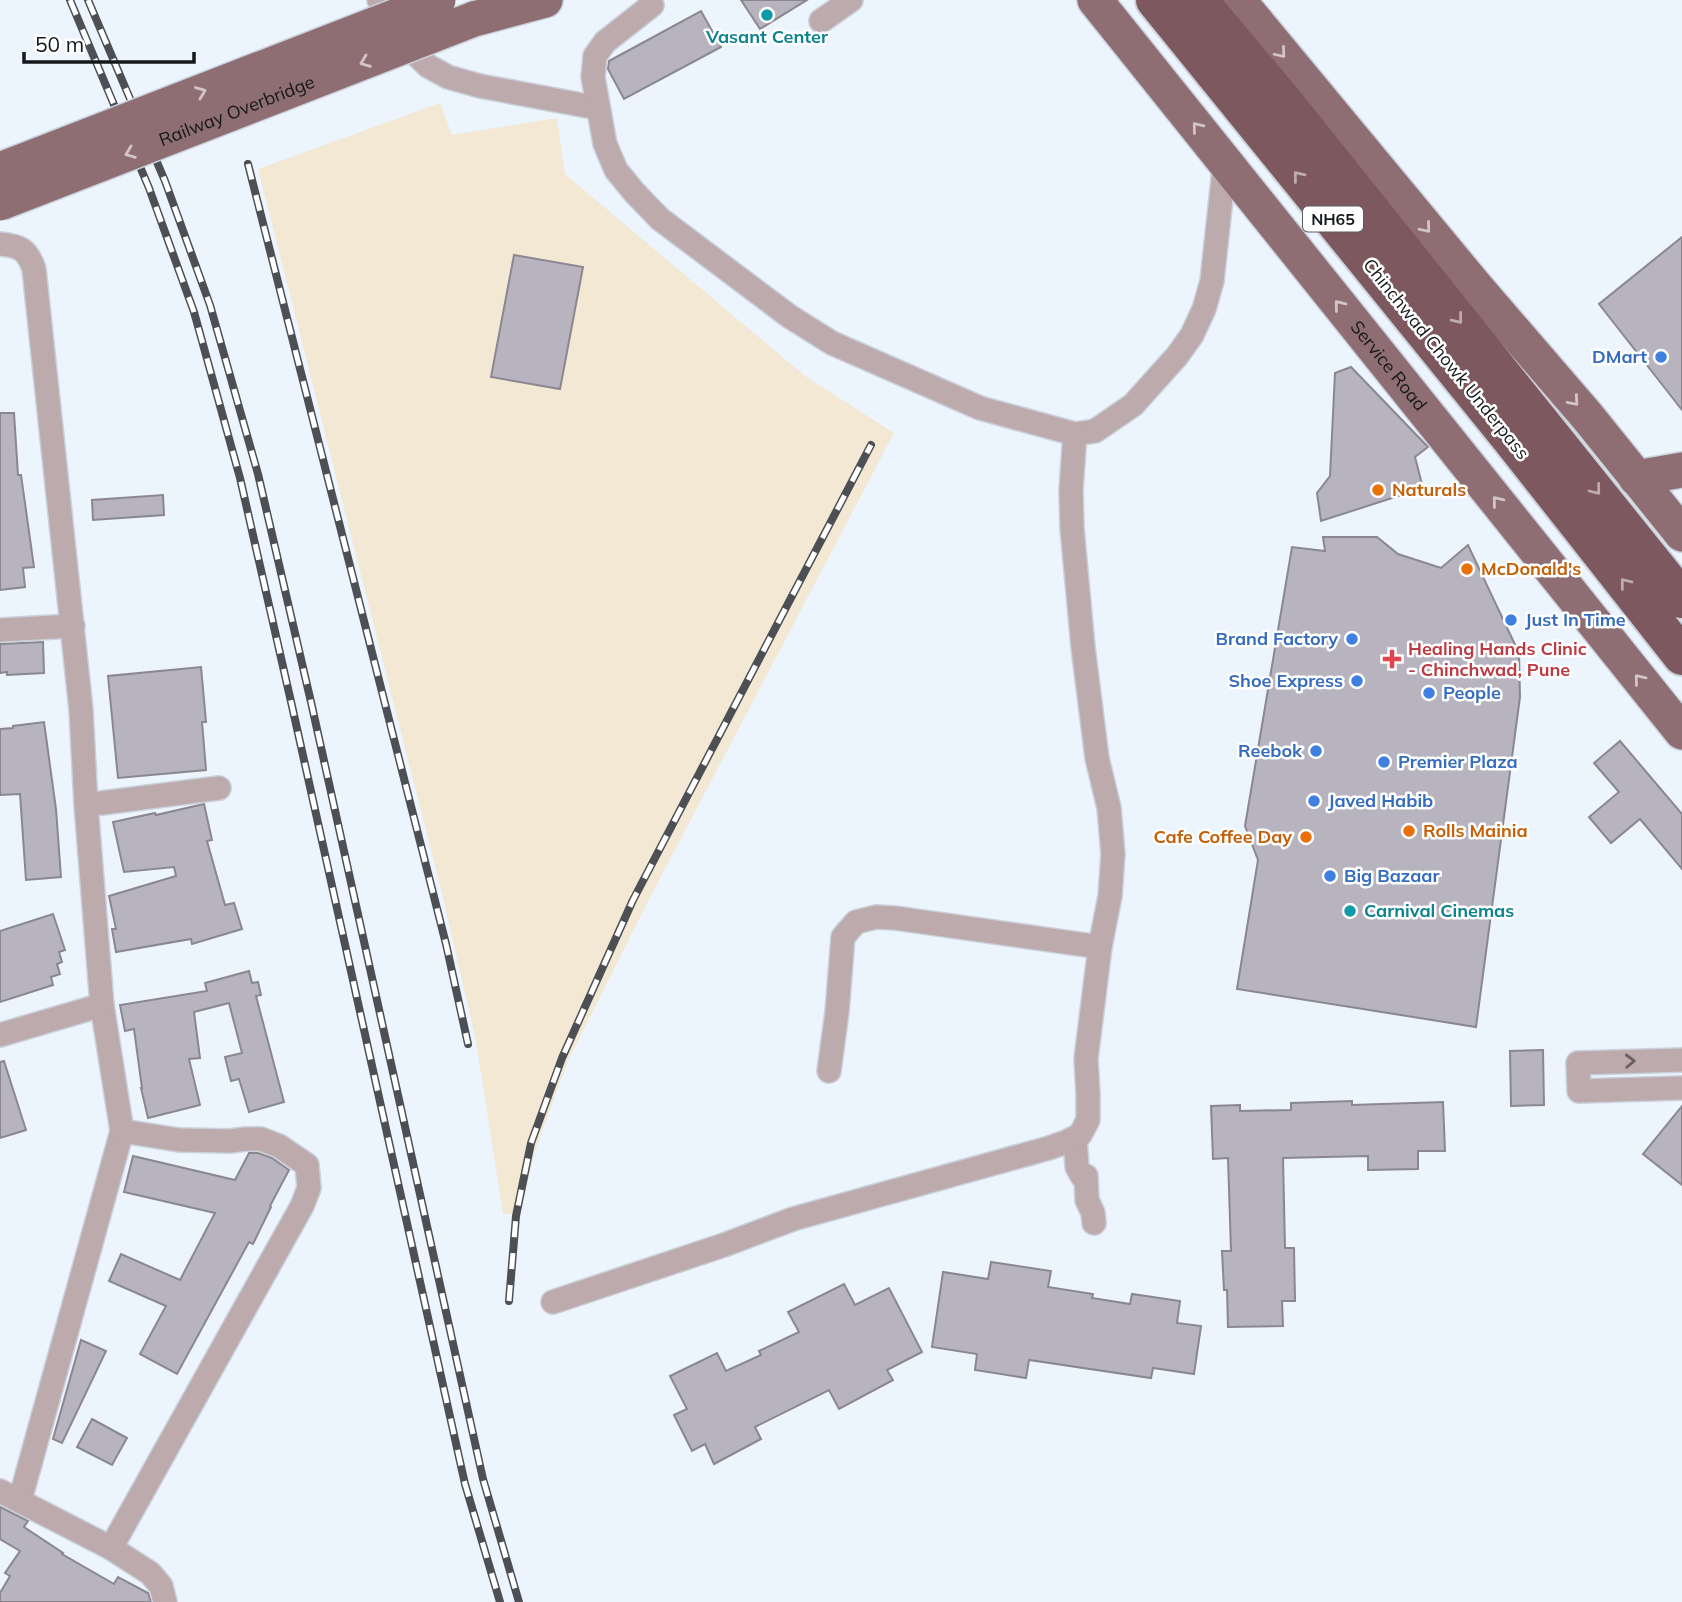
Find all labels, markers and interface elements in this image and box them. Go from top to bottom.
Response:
marker: Vasant Center [759,7,775,23]
scale bar [24,21,194,65]
place label: Vasant Center [705,25,829,48]
text: 50 m [35,31,84,57]
one-way arrow [1273,44,1285,57]
one-way arrow [359,53,371,67]
street label: Railway Overbridge [155,70,318,151]
one-way arrow [194,86,206,100]
one-way arrow [1193,123,1206,135]
one-way arrow [124,144,136,158]
one-way arrow [1294,172,1306,185]
road number: NH65 [1303,206,1363,232]
one-way arrow [1418,220,1431,232]
street label: Chinchwad Chowk Underpass [1358,254,1535,464]
one-way arrow [1335,300,1348,312]
one-way arrow [1450,310,1462,323]
street label: Service Road [1346,316,1432,415]
place label: DMart [1592,345,1647,368]
marker: DMart [1653,349,1669,365]
one-way arrow [1566,393,1578,406]
place label: Naturals [1392,478,1466,501]
marker: Naturals [1370,482,1386,498]
one-way arrow [1588,482,1600,495]
one-way arrow [1493,497,1505,510]
place label: McDonald's [1481,557,1581,580]
marker: McDonald's [1459,561,1475,577]
one-way arrow [1620,578,1633,590]
place label: Just In Time [1525,608,1626,631]
marker: Just In Time [1503,612,1519,628]
place label: Brand Factory [1216,627,1338,650]
marker: Brand Factory [1344,631,1360,647]
place label: Healing Hands Clinic - Chinchwad, Pune [1408,637,1587,681]
marker: Healing Hands Clinic - Chinchwad, Pune [1382,649,1402,669]
place label: Shoe Express [1229,669,1343,692]
marker: Shoe Express [1349,673,1365,689]
one-way arrow [1635,674,1648,686]
place label: People [1443,681,1501,704]
marker: People [1421,685,1437,701]
place label: Reebok [1238,739,1303,762]
marker: Reebok [1308,743,1324,759]
place label: Premier Plaza [1398,750,1518,773]
marker: Premier Plaza [1376,754,1392,770]
place label: Javed Habib [1328,789,1433,812]
marker: Javed Habib [1306,793,1322,809]
place label: Rolls Mainia [1423,819,1528,842]
marker: Rolls Mainia [1401,823,1417,839]
place label: Cafe Coffee Day [1154,825,1292,848]
marker: Cafe Coffee Day [1298,829,1314,845]
place label: Big Bazaar [1344,864,1441,887]
marker: Big Bazaar [1322,868,1338,884]
place label: Carnival Cinemas [1364,899,1514,922]
marker: Carnival Cinemas [1342,903,1358,919]
one-way arrow [1625,1054,1636,1069]

